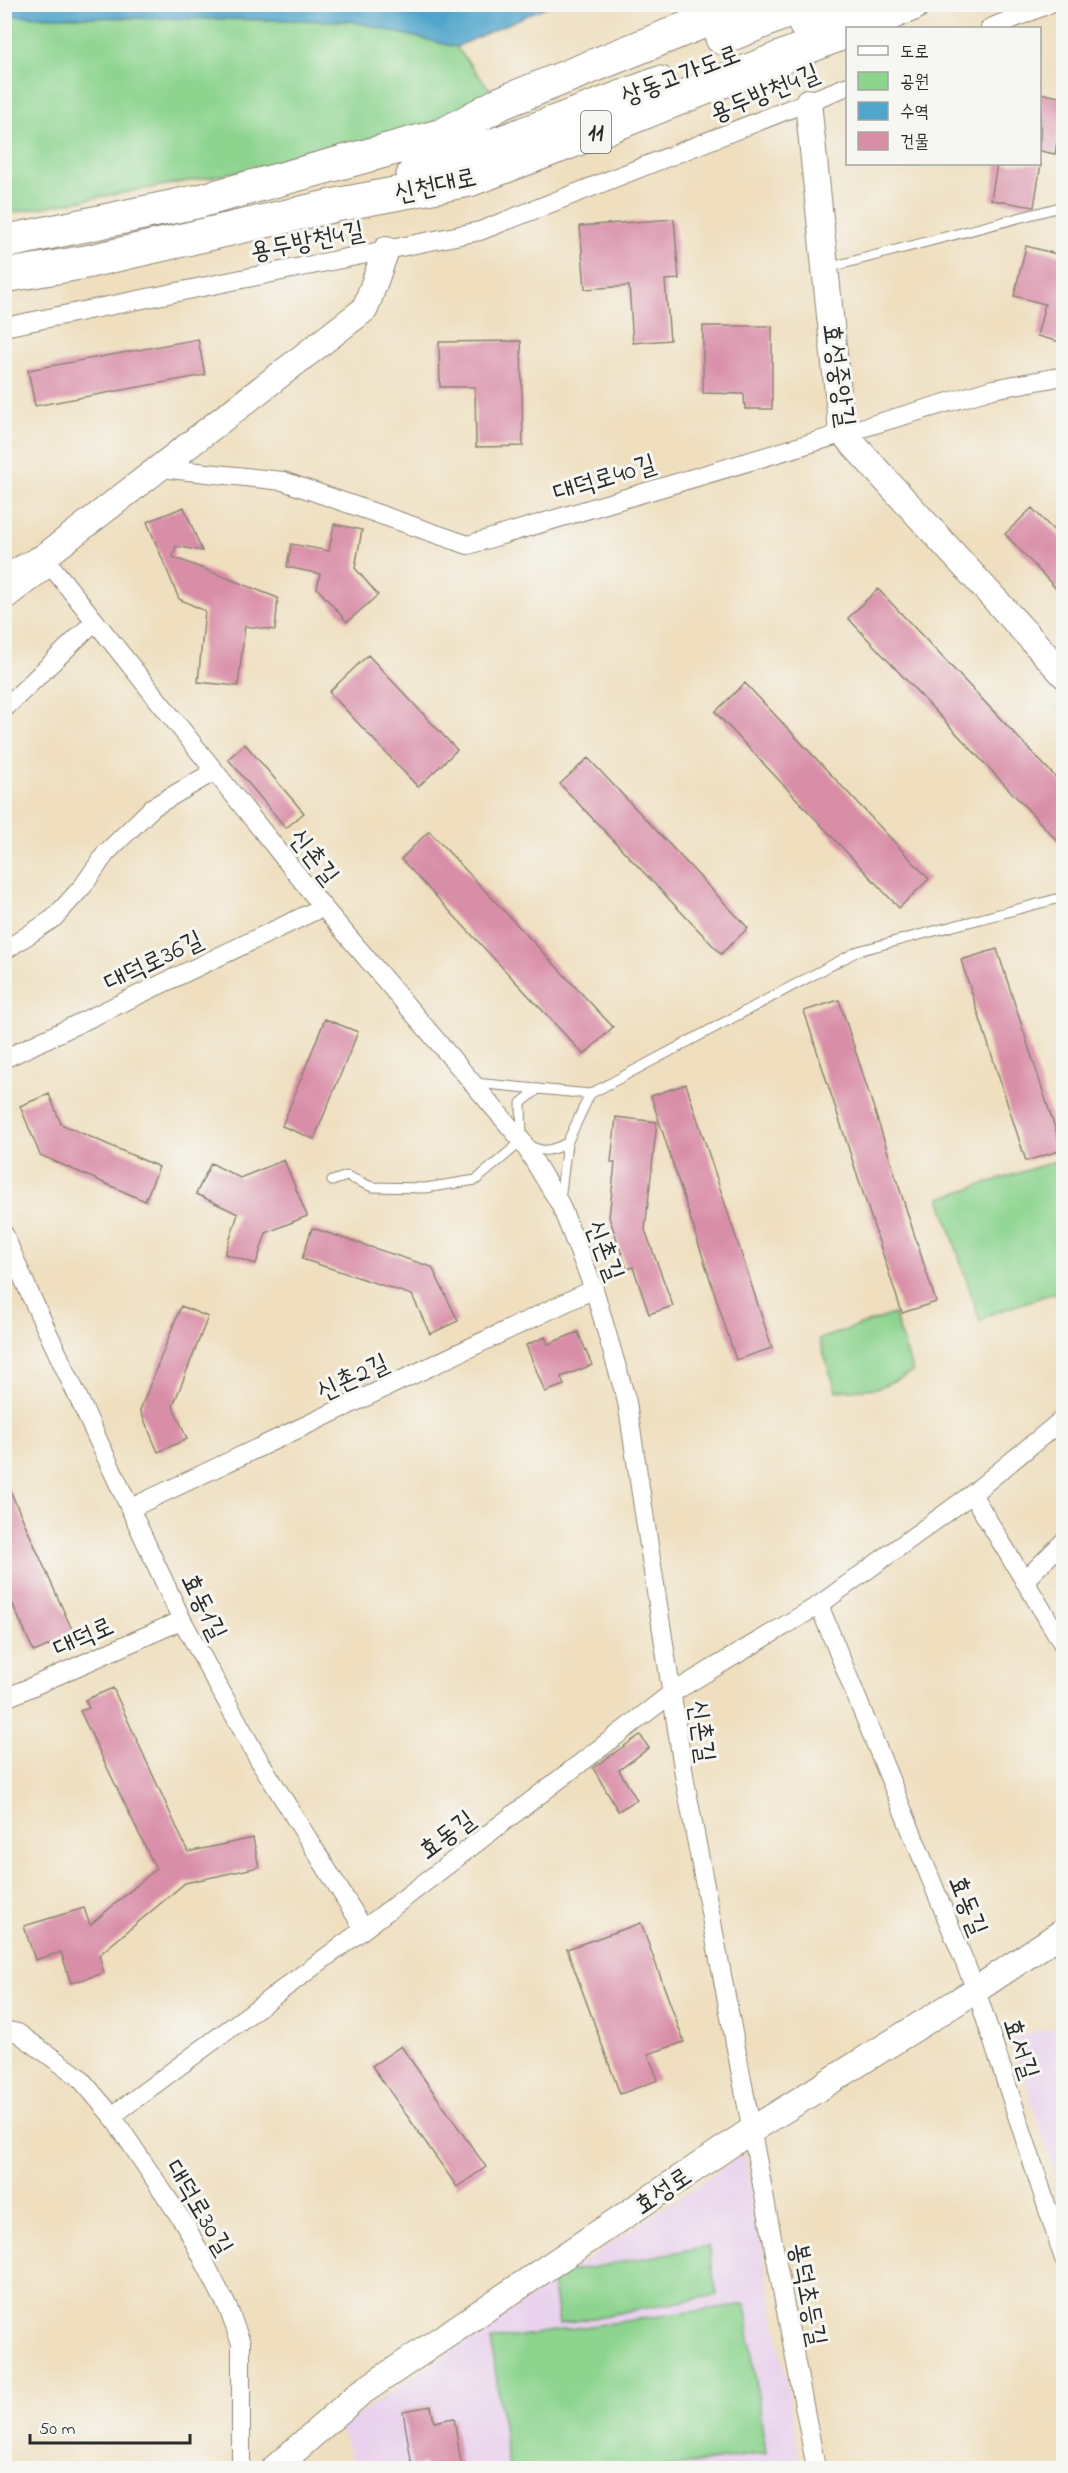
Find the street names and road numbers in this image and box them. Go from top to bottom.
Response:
street label: 상동고가도로 [616,37,746,117]
street label: 용두방천4길 [705,56,826,134]
road number: 11 [581,111,611,153]
street label: 신천대로 [391,160,481,214]
street label: 용두방천4길 [247,213,368,273]
street label: 효성중앙길 [811,321,863,430]
street label: 대덕로40길 [549,446,661,513]
street label: 신촌길 [278,821,347,894]
street label: 대덕로36길 [98,922,210,1003]
street label: 신촌길 [574,1215,632,1287]
street label: 신촌2길 [311,1345,396,1412]
street label: 효동1길 [170,1567,235,1648]
street label: 대덕로 [48,1609,121,1669]
street label: 신촌길 [677,1698,723,1765]
street label: 효동길 [411,1802,484,1870]
street label: 효동길 [937,1870,996,1942]
street label: 효서길 [991,2013,1047,2085]
street label: 대덕로30길 [154,2153,241,2264]
street label: 효성로 [627,2159,700,2226]
street label: 봉덕초등길 [777,2240,835,2350]

